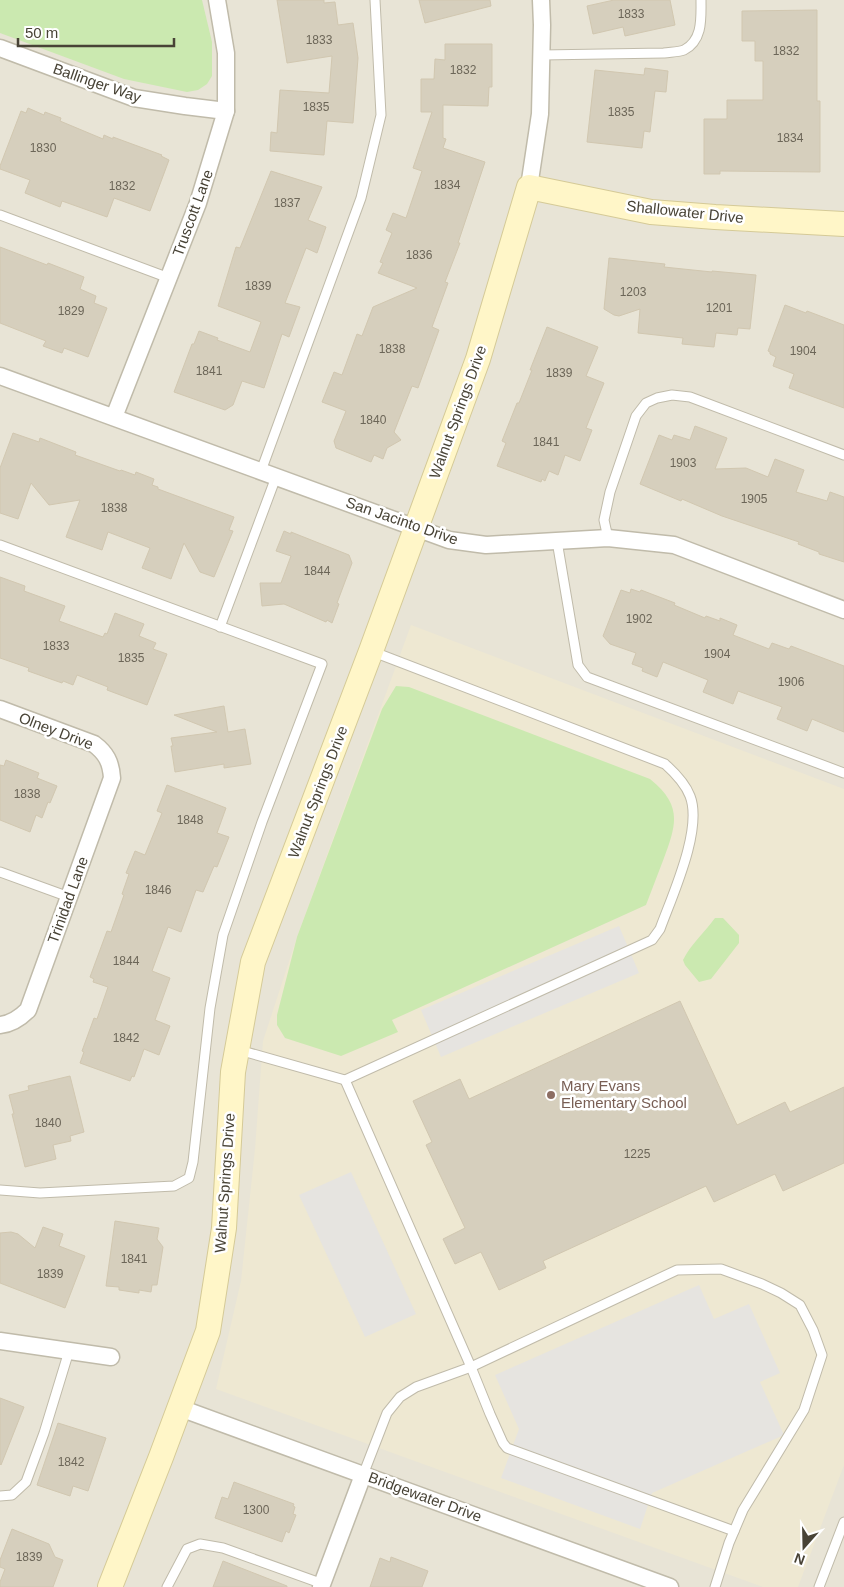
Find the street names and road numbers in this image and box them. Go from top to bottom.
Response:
street label: Ballinger Way [51,60,144,106]
street label: Truscott Lane [169,167,216,259]
street label: Shallowater Drive [626,197,744,226]
street label: Walnut Springs Drive [426,343,490,481]
street label: San Jacinto Drive [344,493,461,548]
street label: Olney Drive [17,709,96,753]
street label: Walnut Springs Drive [284,723,351,860]
street label: Trinidad Lane [44,854,91,946]
street label: Walnut Springs Drive [211,1112,238,1254]
street label: Bridgewater Drive [366,1468,484,1525]

